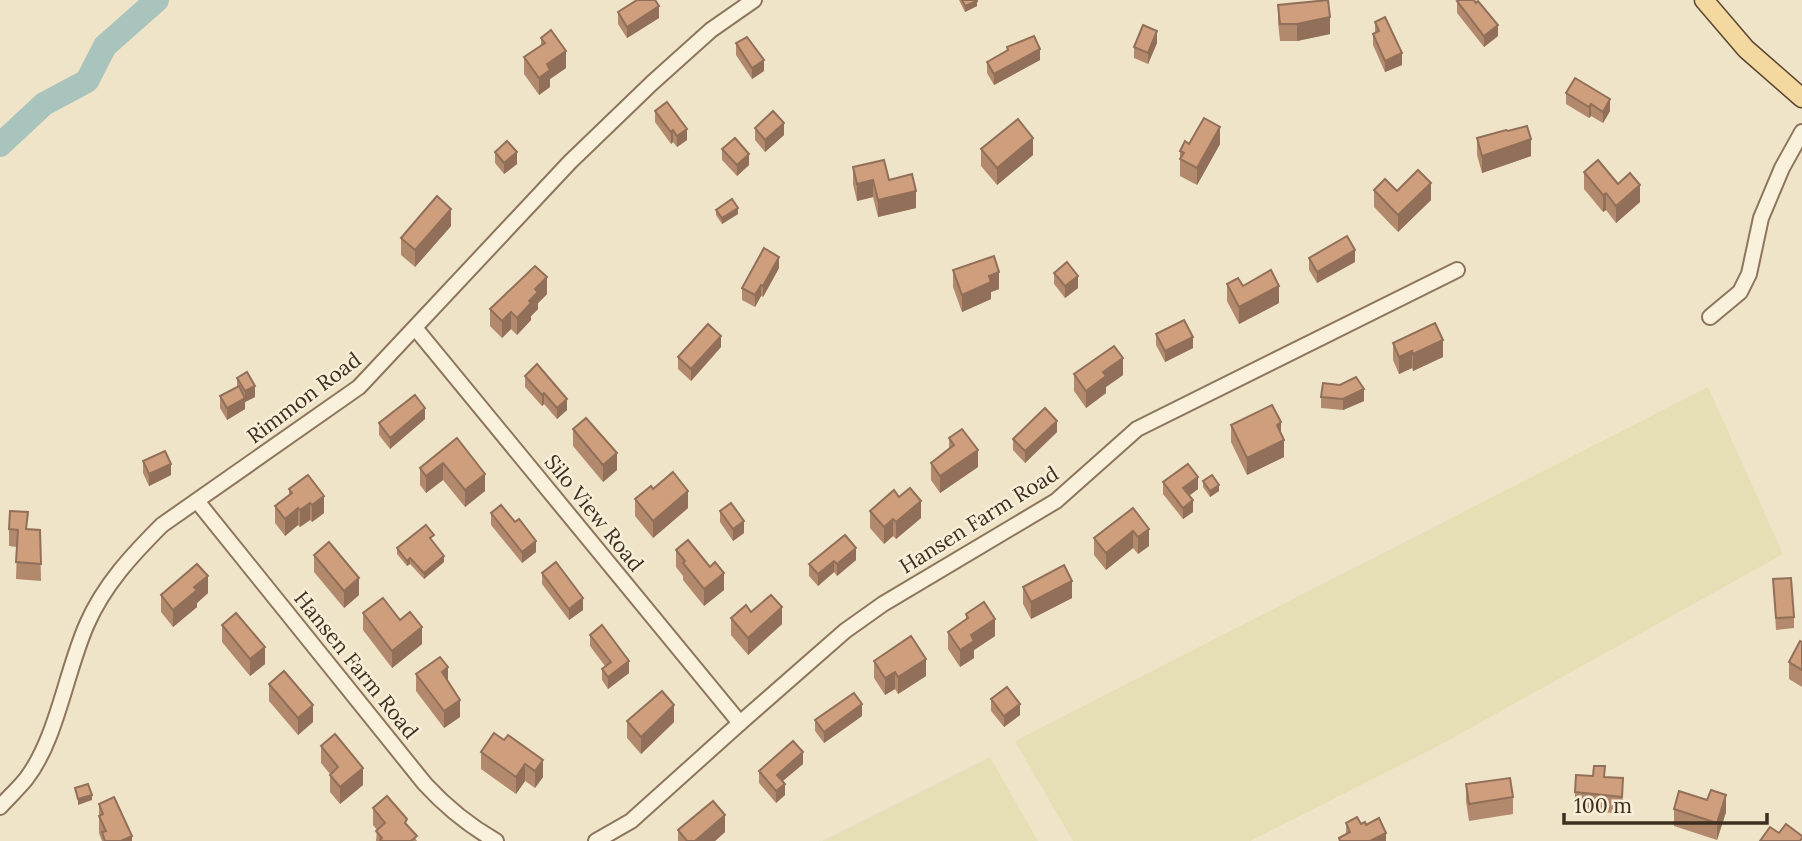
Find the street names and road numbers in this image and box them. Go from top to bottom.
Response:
street label: Rimmon Road [241,346,366,449]
street label: Silo View Road [539,449,650,577]
street label: Hansen Farm Road [894,460,1063,579]
street label: Hansen Farm Road [288,585,424,744]

